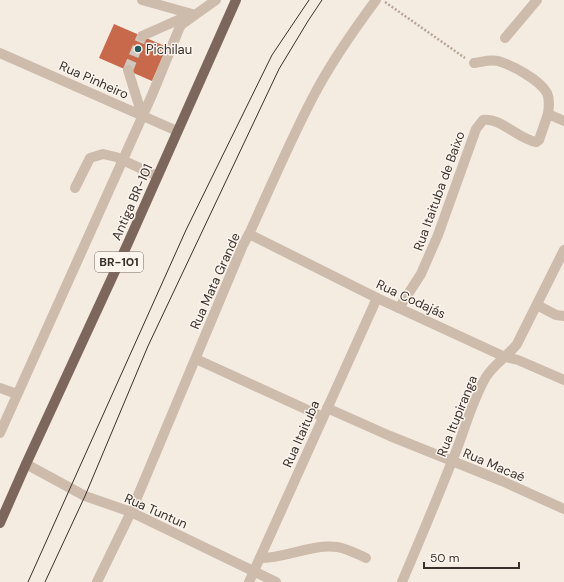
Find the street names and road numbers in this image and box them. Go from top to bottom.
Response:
street label: Rua Pinheiro [57,57,132,103]
street label: Rua Itaituba de Baixo [409,129,469,253]
street label: Antiga BR-101 [108,161,156,243]
street label: Rua Mata Grande [186,230,244,332]
road number: BR-101 [95,252,143,272]
street label: Rua Codajás [374,276,448,322]
street label: Rua Itupiranga [433,373,481,459]
street label: Rua Itaituba [279,398,323,470]
street label: Rua Macaé [460,444,528,486]
street label: Rua Tuntun [122,490,190,532]

